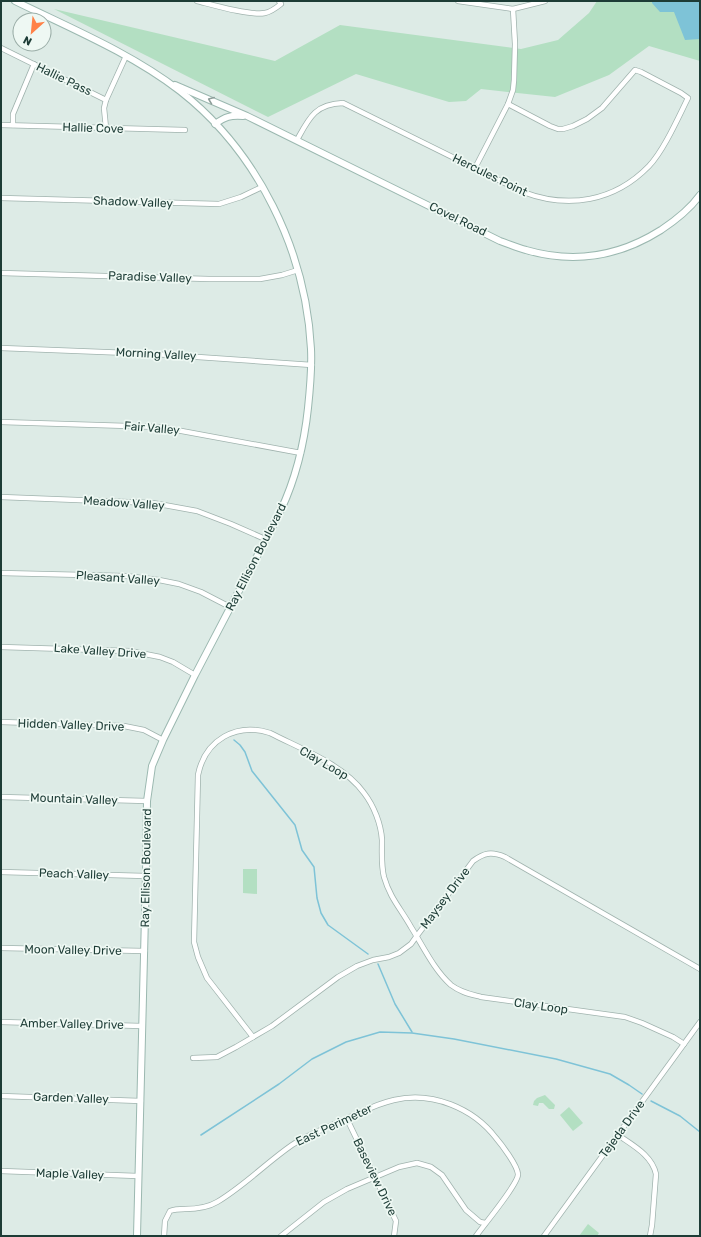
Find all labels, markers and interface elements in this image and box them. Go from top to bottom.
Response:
north arrow [12,12,52,52]
text: N [21,33,34,48]
street label: Hallie Pass [34,60,94,98]
one-way arrow [207,97,215,105]
street label: Hallie Cove [62,120,124,136]
street label: Hercules Point [450,151,530,199]
street label: Shadow Valley [93,194,174,210]
street label: Covel Road [427,199,489,239]
street label: Paradise Valley [108,269,192,285]
street label: Morning Valley [115,345,197,363]
street label: Fair Valley [124,419,181,437]
street label: Meadow Valley [83,493,165,513]
street label: Ray Ellison Boulevard [223,501,289,613]
street label: Pleasant Valley [76,568,161,588]
street label: Lake Valley Drive [53,641,147,661]
street label: Hidden Valley Drive [17,716,125,734]
street label: Clay Loop [297,743,351,783]
street label: Mountain Valley [30,790,118,808]
street label: Ray Ellison Boulevard [138,808,154,928]
street label: Maysey Drive [417,864,473,931]
street label: Peach Valley [39,866,110,882]
street label: Moon Valley Drive [24,942,122,958]
street label: Clay Loop [513,995,569,1017]
street label: Amber Valley Drive [20,1016,124,1032]
street label: Garden Valley [33,1090,109,1106]
street label: Tejeda Drive [596,1097,648,1161]
street label: East Perimeter [294,1101,375,1149]
street label: Baseview Drive [350,1136,400,1218]
street label: Maple Valley [36,1166,105,1182]

